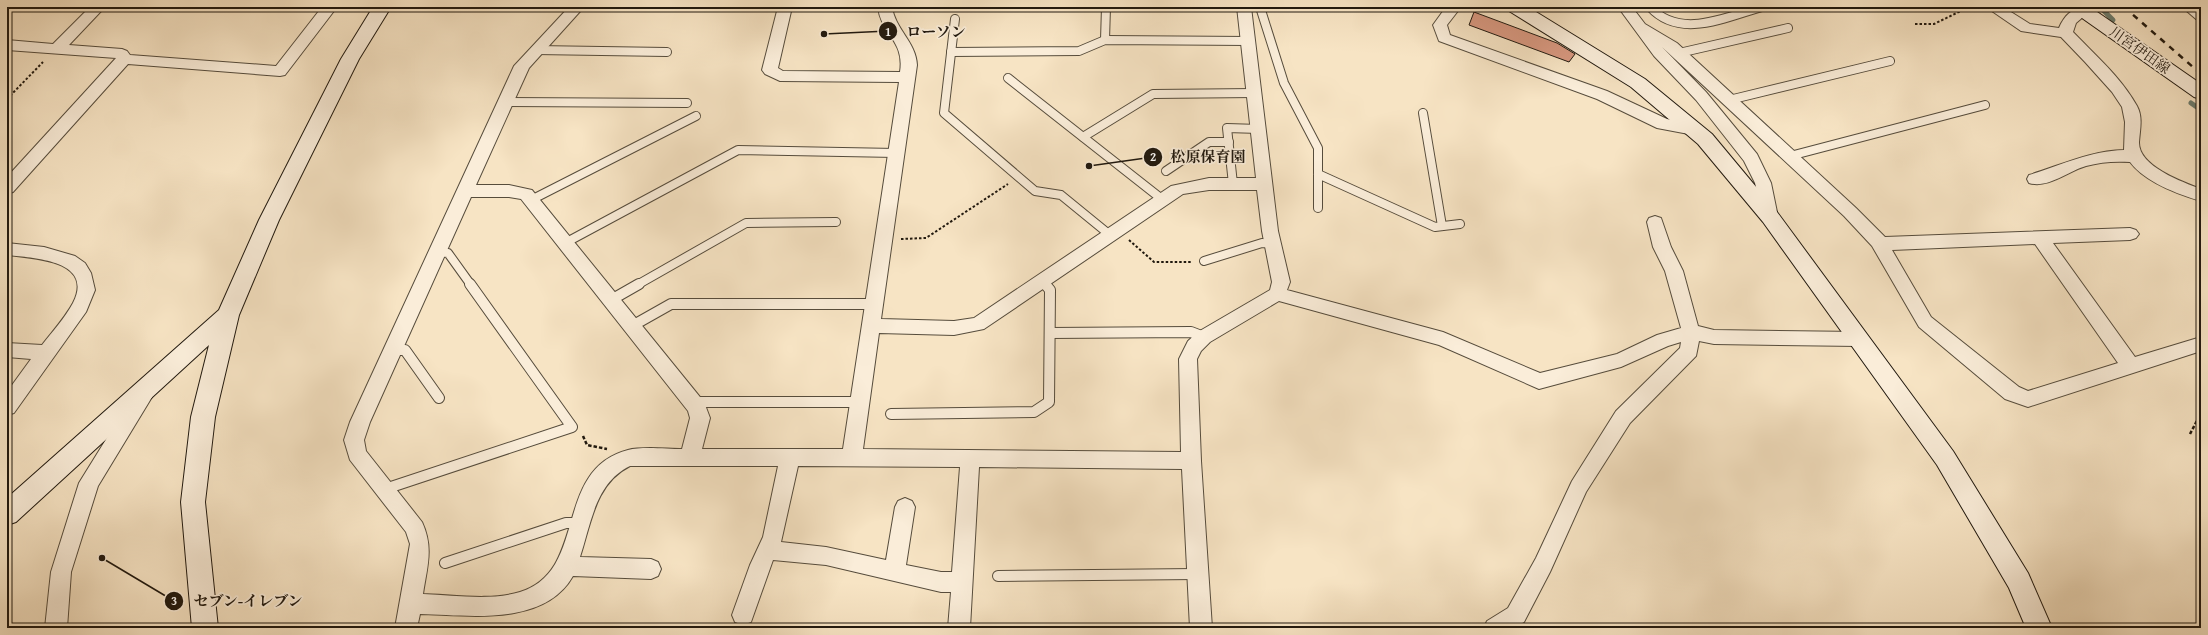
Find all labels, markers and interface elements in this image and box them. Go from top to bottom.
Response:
callout: ローソン [878,18,974,45]
text: ローソン [906,21,966,42]
street label: 川宮伊田線 [2106,22,2174,78]
text: 1 [885,23,891,40]
callout: 松原保育園 [1143,143,1254,170]
text: 松原保育園 [1170,146,1246,167]
text: 2 [1150,148,1156,165]
callout: セブン-イレブン [164,588,311,615]
text: セブン-イレブン [193,590,303,611]
text: 3 [171,592,177,609]

